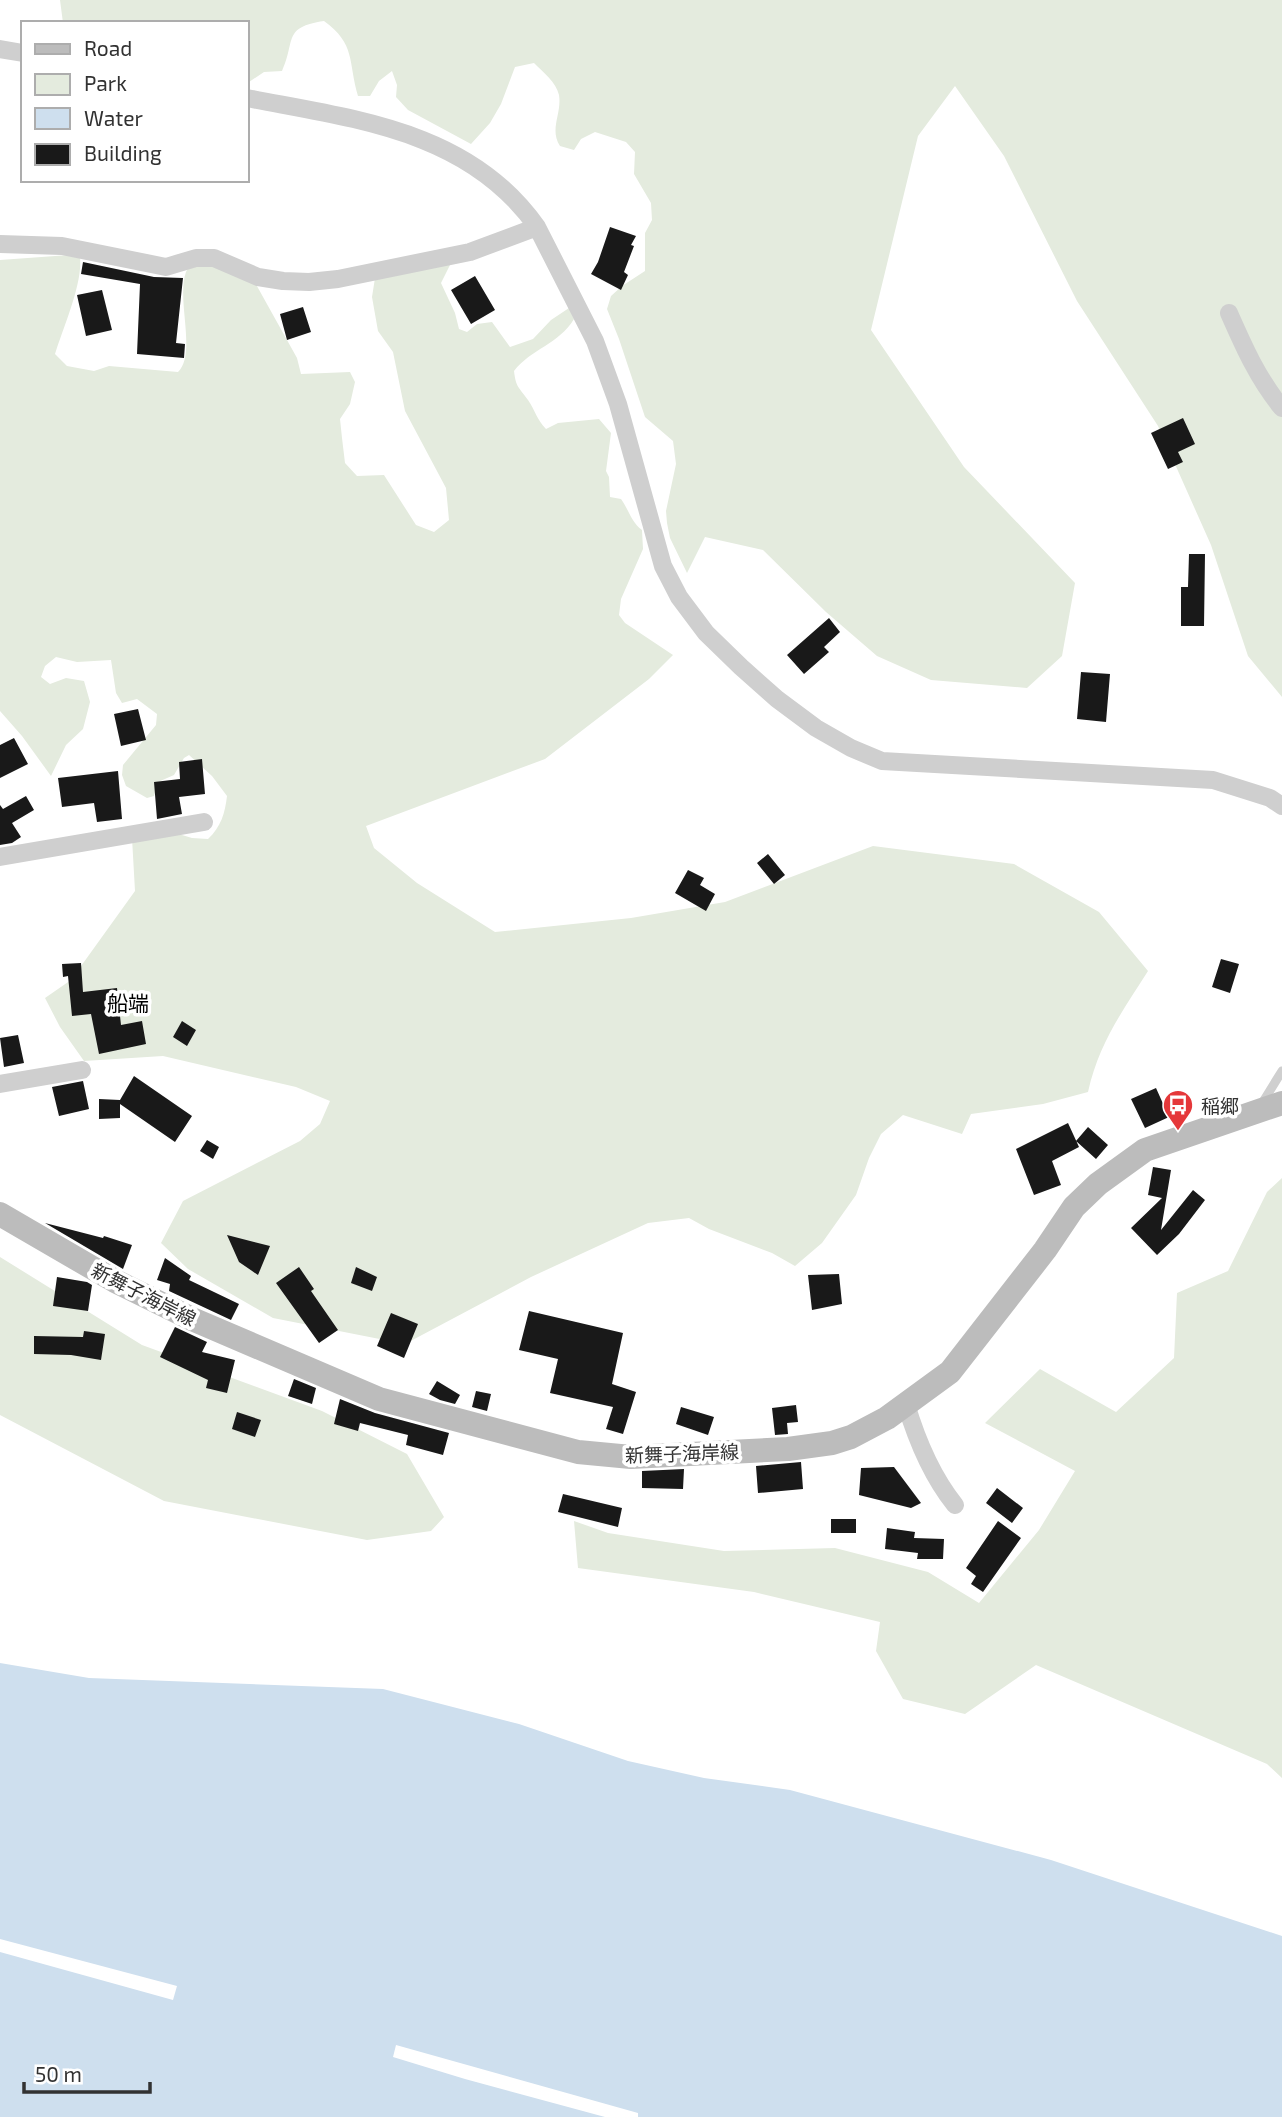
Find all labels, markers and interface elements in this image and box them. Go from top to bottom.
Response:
legend [21,21,248,182]
text: Road [84,35,132,60]
text: Park [84,70,127,95]
text: Water [84,105,143,130]
text: Building [84,140,162,165]
district label: 船端 [107,990,149,1015]
bus stop icon: 稲郷 [1161,1088,1195,1132]
place label: 稲郷 [1201,1094,1239,1117]
street label: 新舞子海岸線 [88,1258,200,1330]
street label: 新舞子海岸線 [625,1440,739,1466]
scale bar [24,2050,150,2094]
text: 50 m [35,2061,82,2086]

